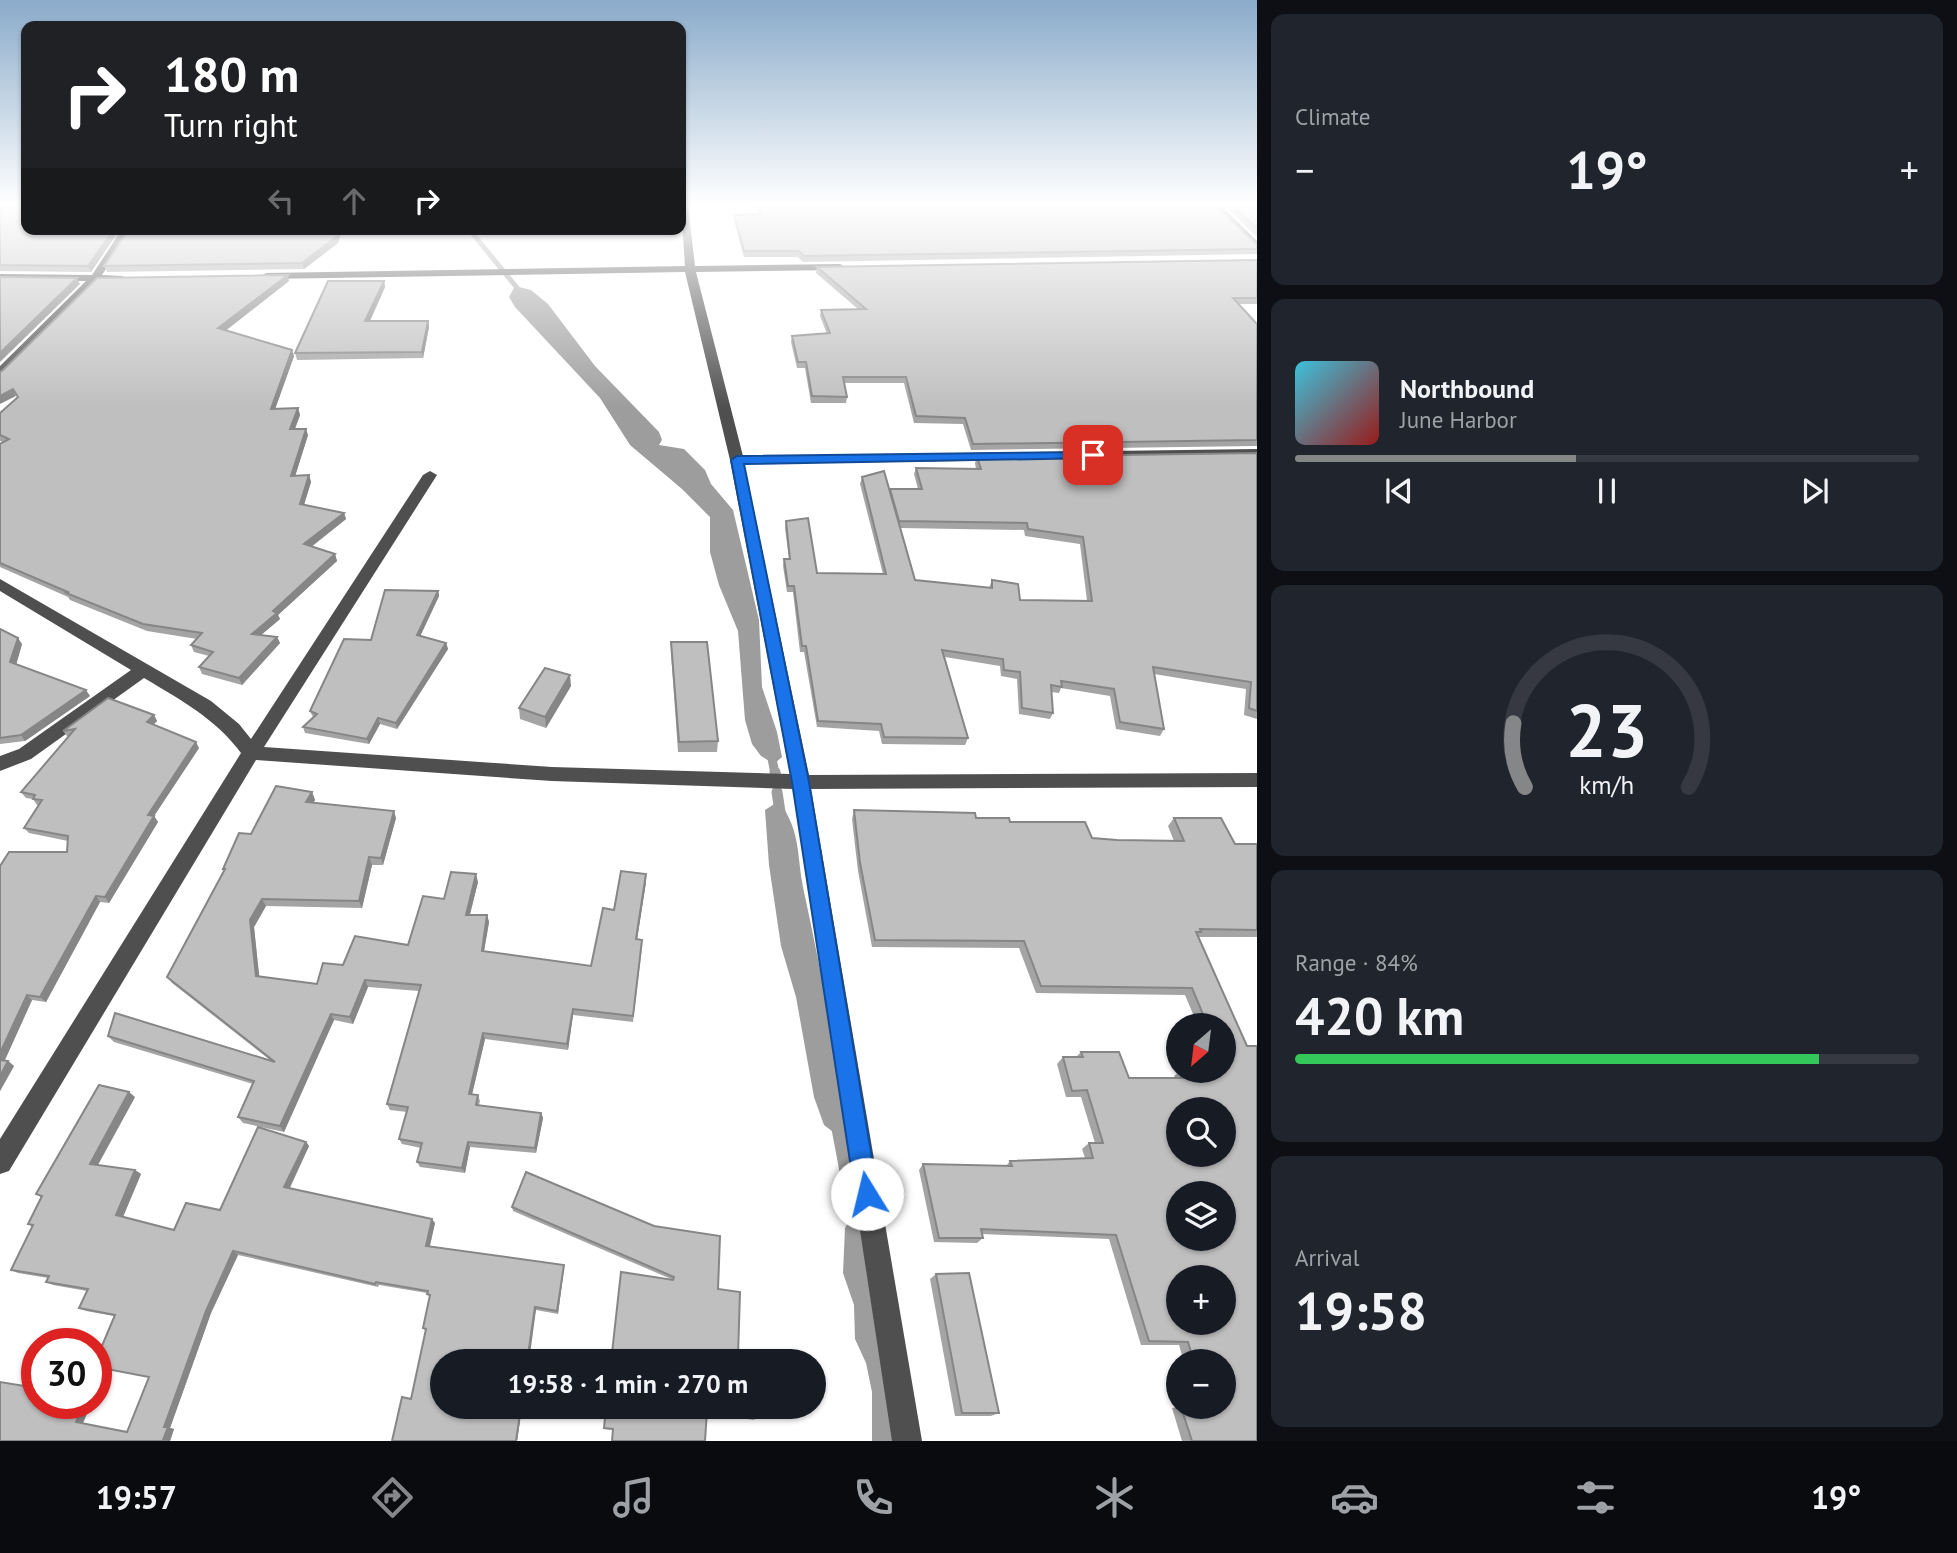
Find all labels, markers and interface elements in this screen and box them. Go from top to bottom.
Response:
text: 180 m [164,42,299,106]
icon: right [49,49,140,140]
text: Climate [1295,102,1370,131]
text: Turn right [164,104,298,146]
text: 19° [1566,136,1648,203]
text: − [1295,145,1314,194]
text: + [1900,145,1919,194]
icon: left [262,182,300,220]
icon: ahead [335,182,373,220]
icon: right [408,182,446,220]
text: Northbound [1400,372,1534,405]
text: June Harbor [1400,405,1517,434]
pin [1063,425,1123,485]
icon: arrive [1074,436,1112,474]
icon: previous [1380,472,1418,510]
icon: pause [1588,472,1626,510]
icon: next [1796,472,1834,510]
text: 23 [1566,683,1648,777]
text: km/h [1580,768,1634,800]
text: Range · 84% [1295,948,1418,977]
text: 420 km [1295,982,1464,1049]
north arrow [1166,1013,1236,1083]
map controls [1166,1013,1236,1419]
button: search [1166,1097,1236,1167]
position arrow [830,1157,904,1231]
button: layers [1166,1181,1236,1251]
text: Arrival [1295,1243,1359,1272]
button: + [1166,1265,1236,1335]
text: 19:58 [1295,1277,1427,1344]
speed limit sign: 30 [21,1328,112,1419]
button: − [1166,1349,1236,1419]
text: 19:58 · 1 min · 270 m [508,1367,748,1400]
icon: directions [368,1473,417,1522]
icon: music [609,1473,658,1522]
icon: phone [849,1473,898,1522]
icon: climate [1090,1473,1139,1522]
icon: car [1330,1473,1379,1522]
icon: filters [1571,1473,1620,1522]
text: 19:57 [96,1476,177,1518]
text: 19° [1811,1476,1861,1518]

